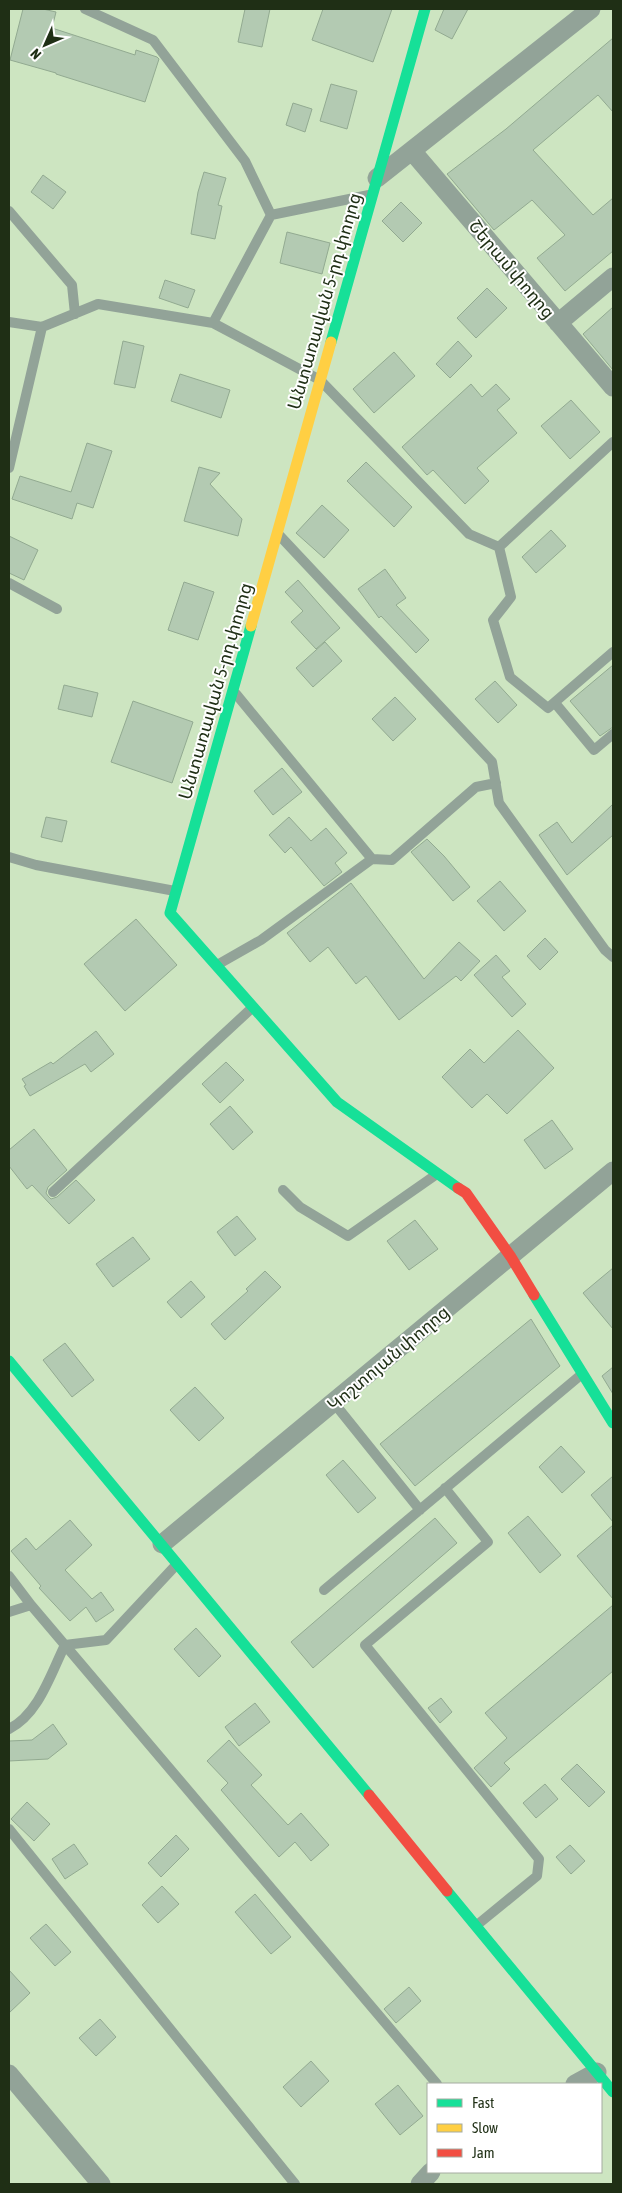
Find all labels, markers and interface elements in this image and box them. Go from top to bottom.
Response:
north arrow [20,20,70,70]
text: N [27,46,44,63]
street label: Անտառավան 5-րդ փողոց [283,190,365,412]
street label: Շերամ փողոց [465,215,559,323]
street label: Անտառավան 5-րդ փողոց [174,580,256,802]
street label: Կոշտոյան փողոց [323,1301,453,1415]
legend [427,2083,602,2173]
text: Fast [472,2094,494,2111]
text: Slow [472,2119,498,2136]
text: Jam [472,2144,495,2161]

